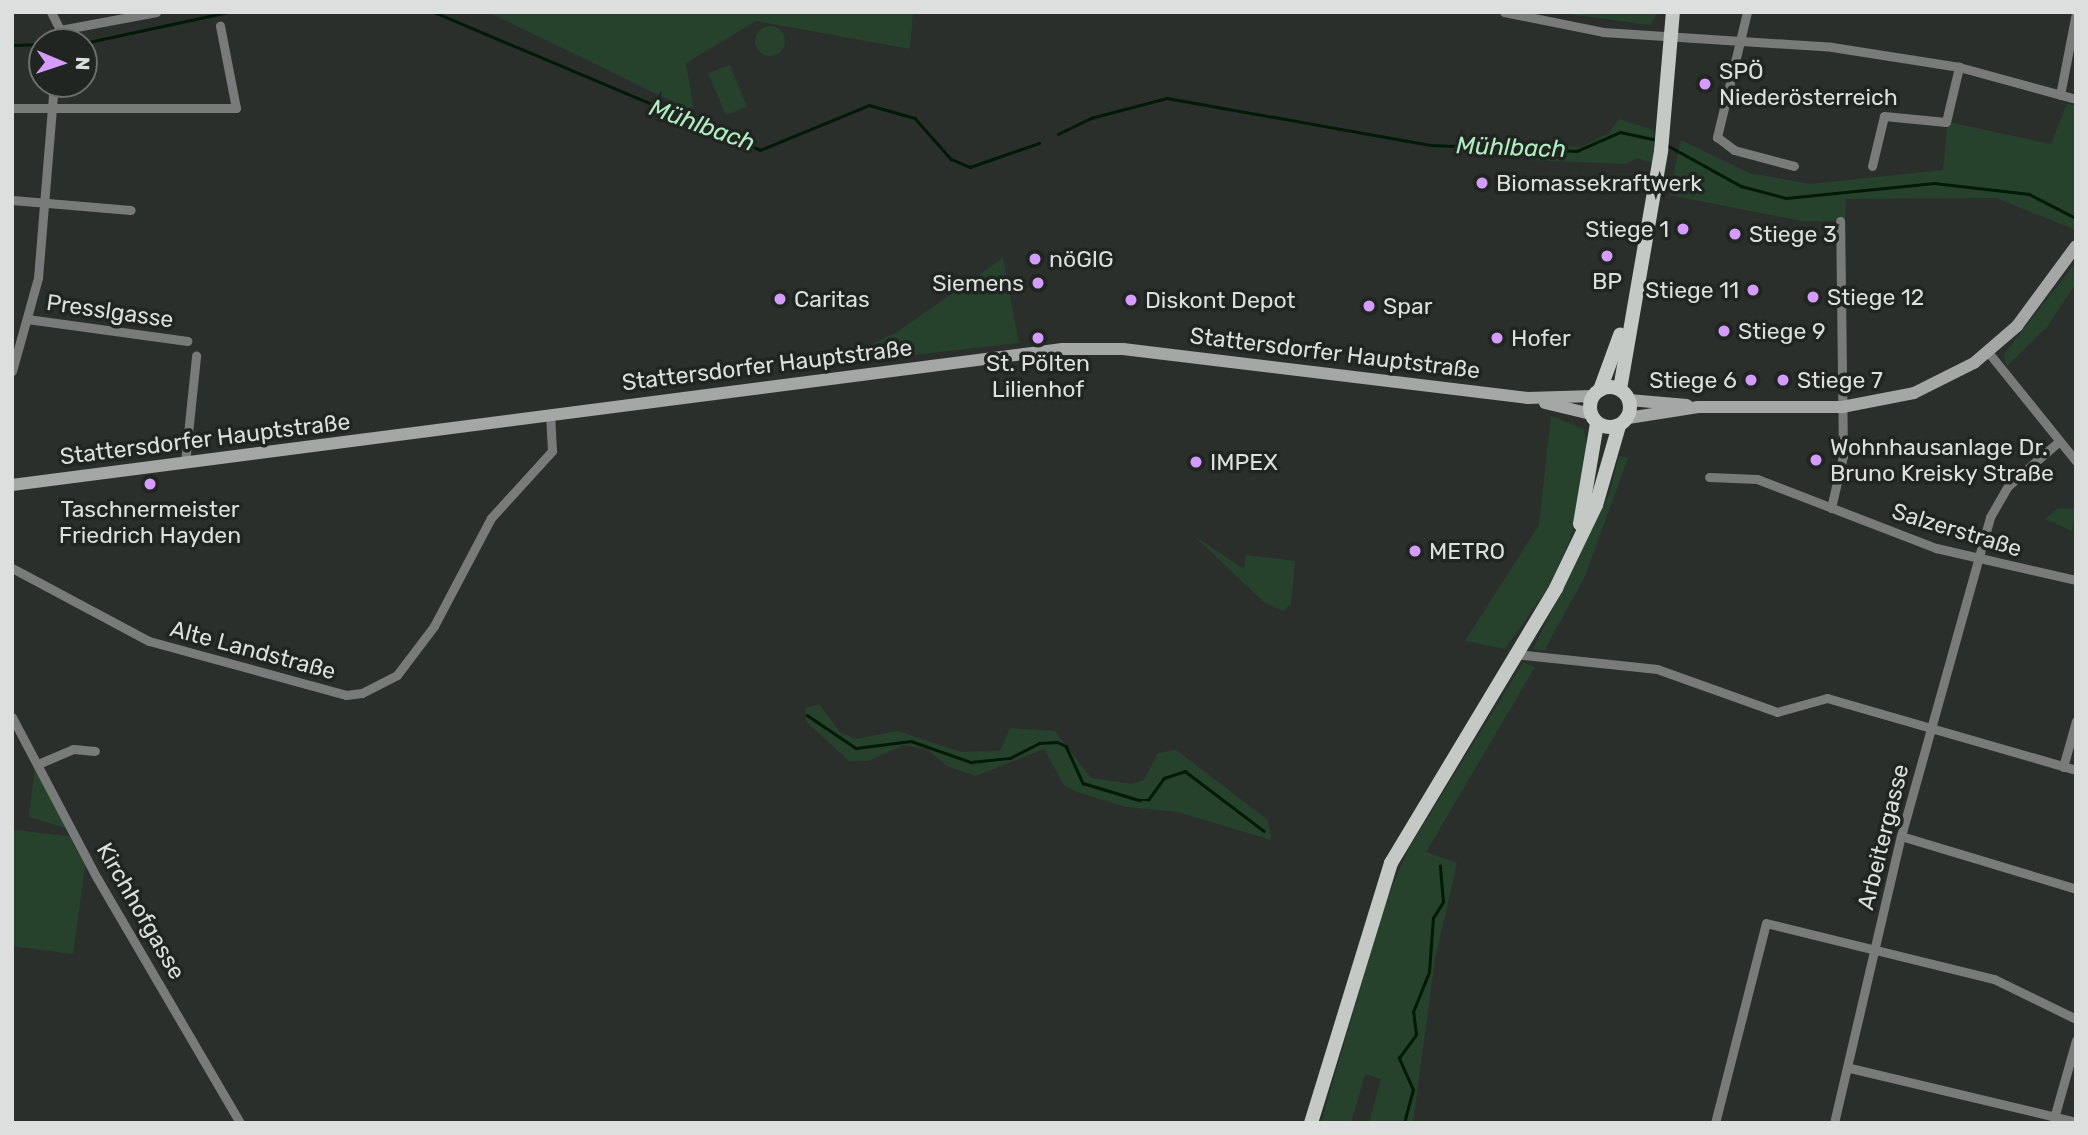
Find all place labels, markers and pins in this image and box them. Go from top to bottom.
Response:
place label: SPÖ Niederösterreich [1719,57,1898,111]
marker: SPÖ Niederösterreich [1697,76,1713,92]
place label: Biomassekraftwerk [1496,169,1702,197]
marker: Biomassekraftwerk [1474,175,1490,191]
place label: Stiege 1 [1585,215,1669,243]
place label: Stiege 3 [1749,220,1837,248]
marker: Stiege 1 [1675,221,1691,237]
marker: Stiege 3 [1727,226,1743,242]
place label: nöGIG [1049,245,1114,273]
marker: BP [1599,248,1615,264]
marker: nöGIG [1027,251,1043,267]
place label: BP [1592,267,1622,295]
place label: Siemens [932,269,1024,297]
marker: Siemens [1030,275,1046,291]
place label: Stiege 11 [1645,276,1739,304]
marker: Stiege 11 [1745,282,1761,298]
place label: Stiege 12 [1827,283,1924,311]
place label: Caritas [794,285,870,313]
place label: Diskont Depot [1145,286,1296,314]
marker: Stiege 12 [1805,289,1821,305]
marker: Caritas [772,291,788,307]
marker: Diskont Depot [1123,292,1139,308]
place label: Spar [1383,292,1432,320]
marker: Spar [1361,298,1377,314]
place label: Stiege 9 [1738,317,1826,345]
marker: Stiege 9 [1716,323,1732,339]
place label: Hofer [1511,324,1571,352]
marker: St. Pölten Lilienhof [1030,330,1046,346]
marker: Hofer [1489,330,1505,346]
place label: St. Pölten Lilienhof [986,349,1090,403]
place label: Stiege 6 [1649,366,1737,394]
place label: Stiege 7 [1797,366,1883,394]
marker: Stiege 6 [1743,372,1759,388]
marker: Stiege 7 [1775,372,1791,388]
place label: Wohnhausanlage Dr. Bruno Kreisky Straße [1830,433,2054,487]
place label: IMPEX [1210,448,1278,476]
marker: Wohnhausanlage Dr. Bruno Kreisky Straße [1808,452,1824,468]
marker: IMPEX [1188,454,1204,470]
marker: Taschnermeister Friedrich Hayden [142,476,158,492]
place label: Taschnermeister Friedrich Hayden [59,495,241,549]
place label: METRO [1429,537,1505,565]
marker: METRO [1407,543,1423,559]

